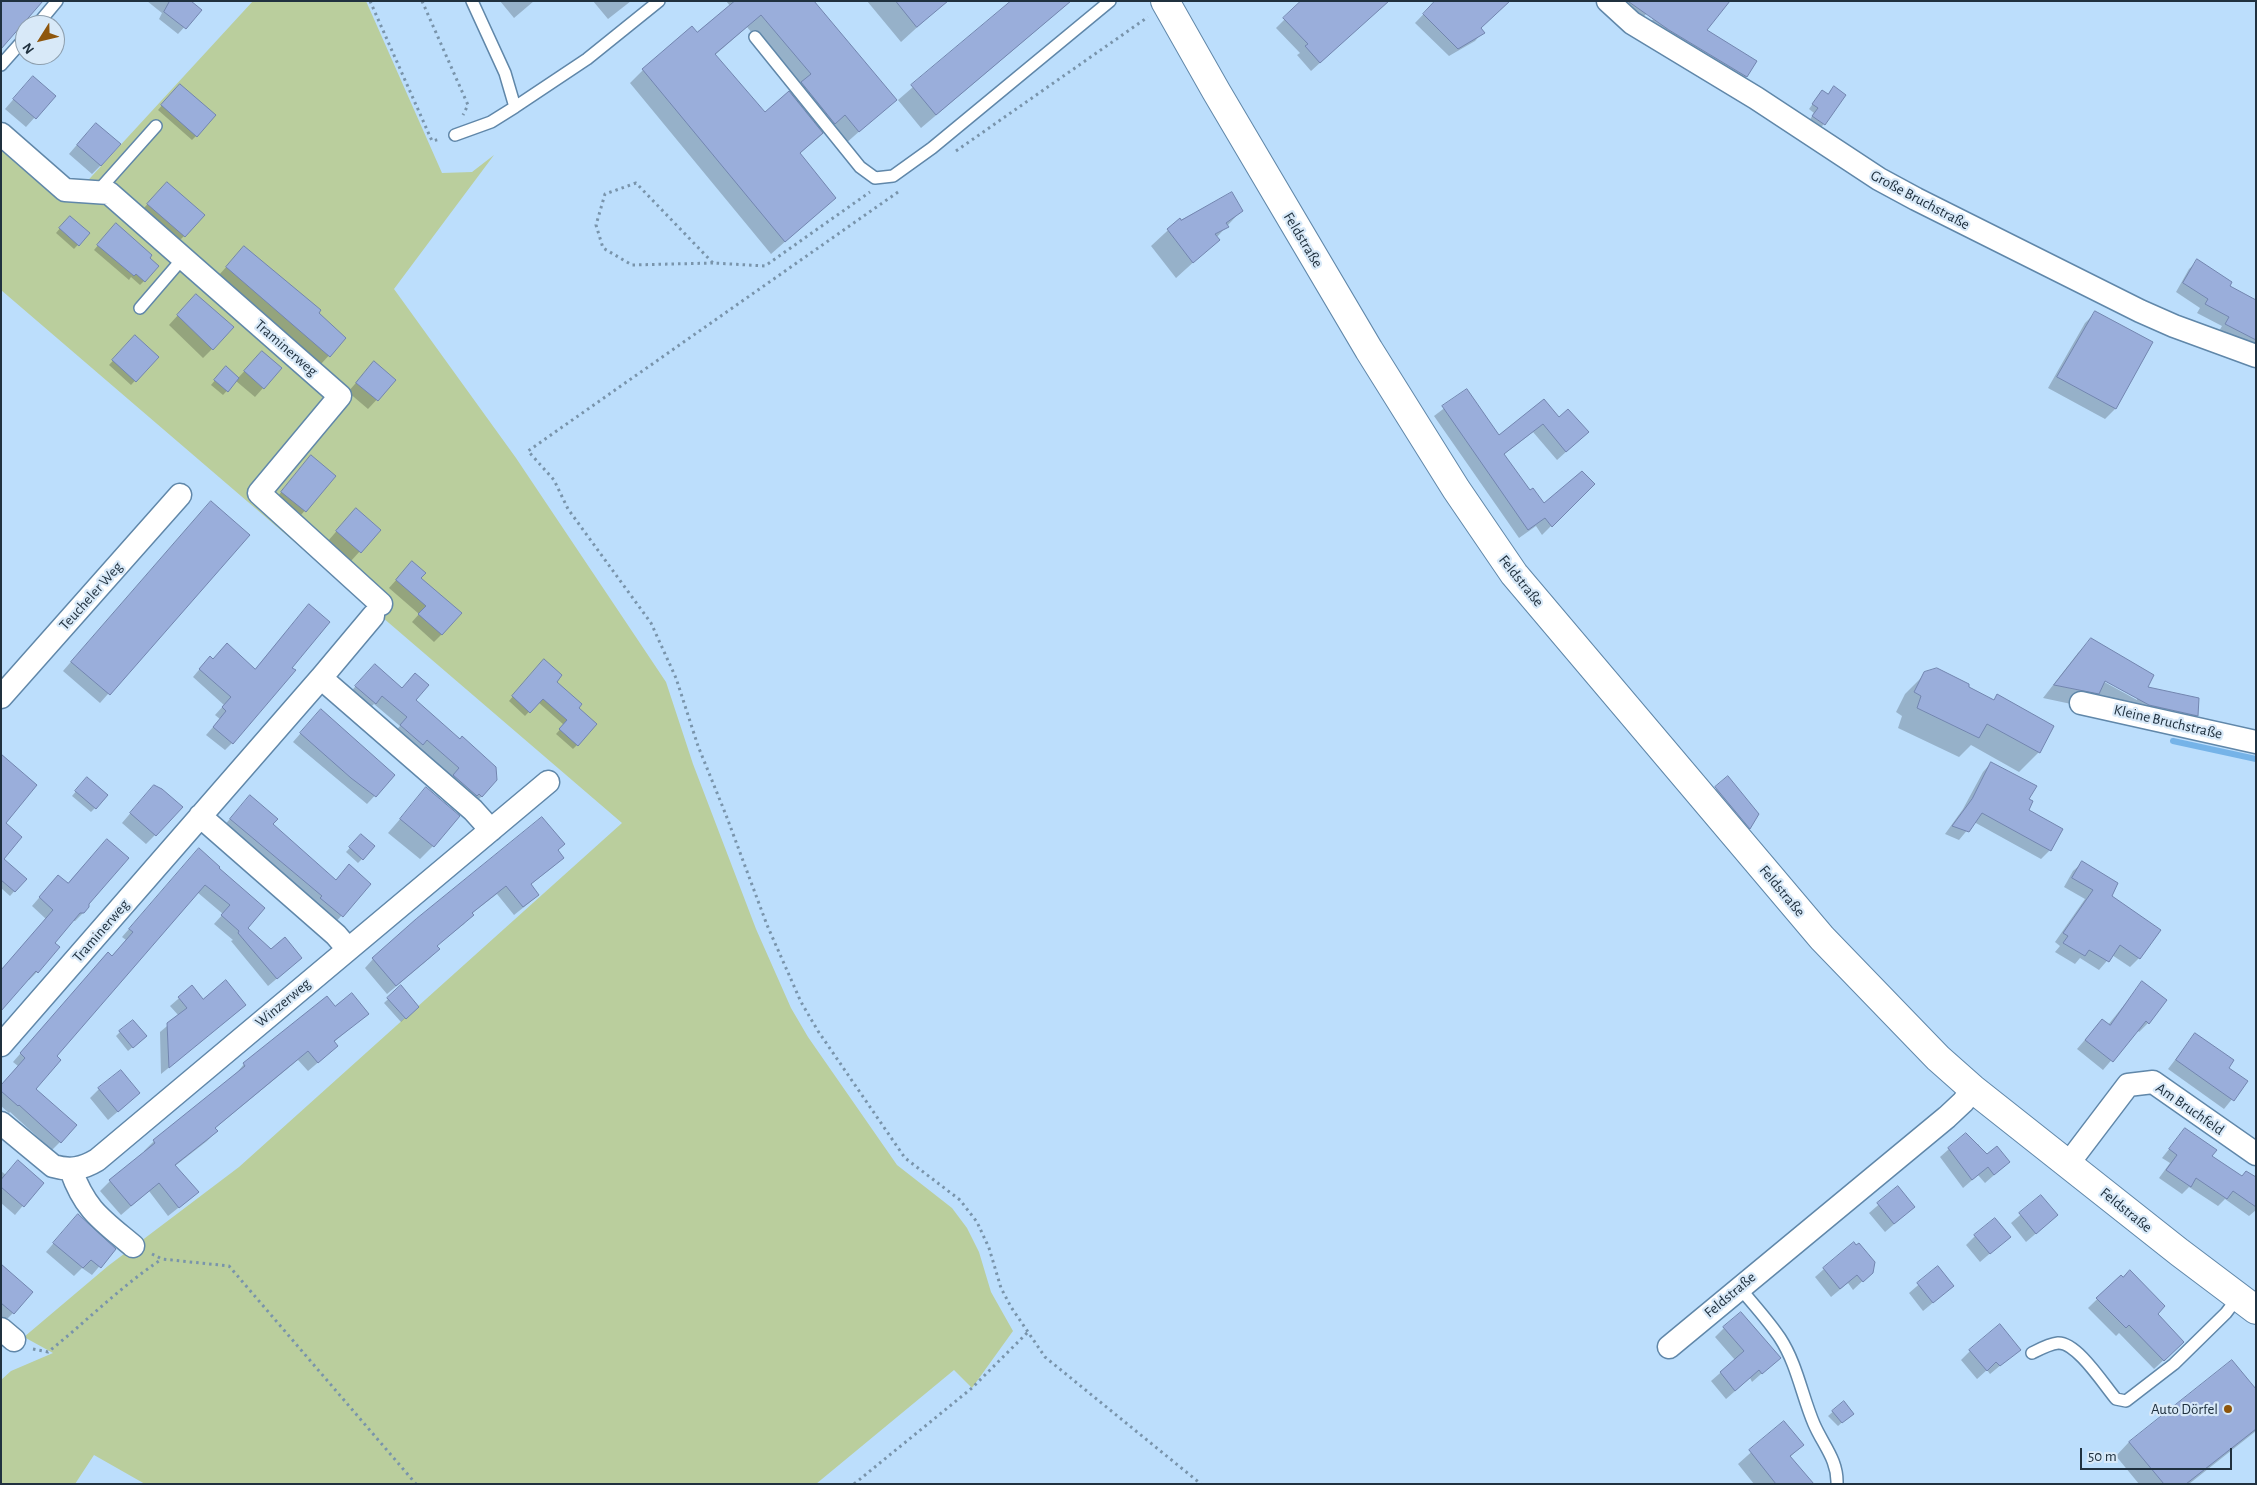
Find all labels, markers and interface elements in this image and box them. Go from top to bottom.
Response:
north arrow [15,15,65,65]
text: N [20,40,37,56]
street label: Große Bruchstraße [1867,166,1973,234]
street label: Feldstraße [1279,209,1327,271]
street label: Traminerweg [251,316,321,380]
street label: Feldstraße [1495,551,1547,611]
street label: Teucheler Weg [55,558,127,634]
street label: Kleine Bruchstraße [2112,701,2224,743]
street label: Feldstraße [1755,862,1809,920]
street label: Traminerweg [69,896,133,966]
street label: Winzerweg [252,975,314,1031]
street label: Am Bruchfeld [2152,1079,2228,1139]
street label: Feldstraße [2096,1184,2156,1236]
street label: Feldstraße [1701,1268,1759,1322]
place label: Auto Dörfel [2151,1400,2218,1418]
marker: Auto Dörfel [2222,1403,2234,1415]
scale bar [2082,1438,2234,1470]
text: 50 m [2088,1449,2117,1464]

